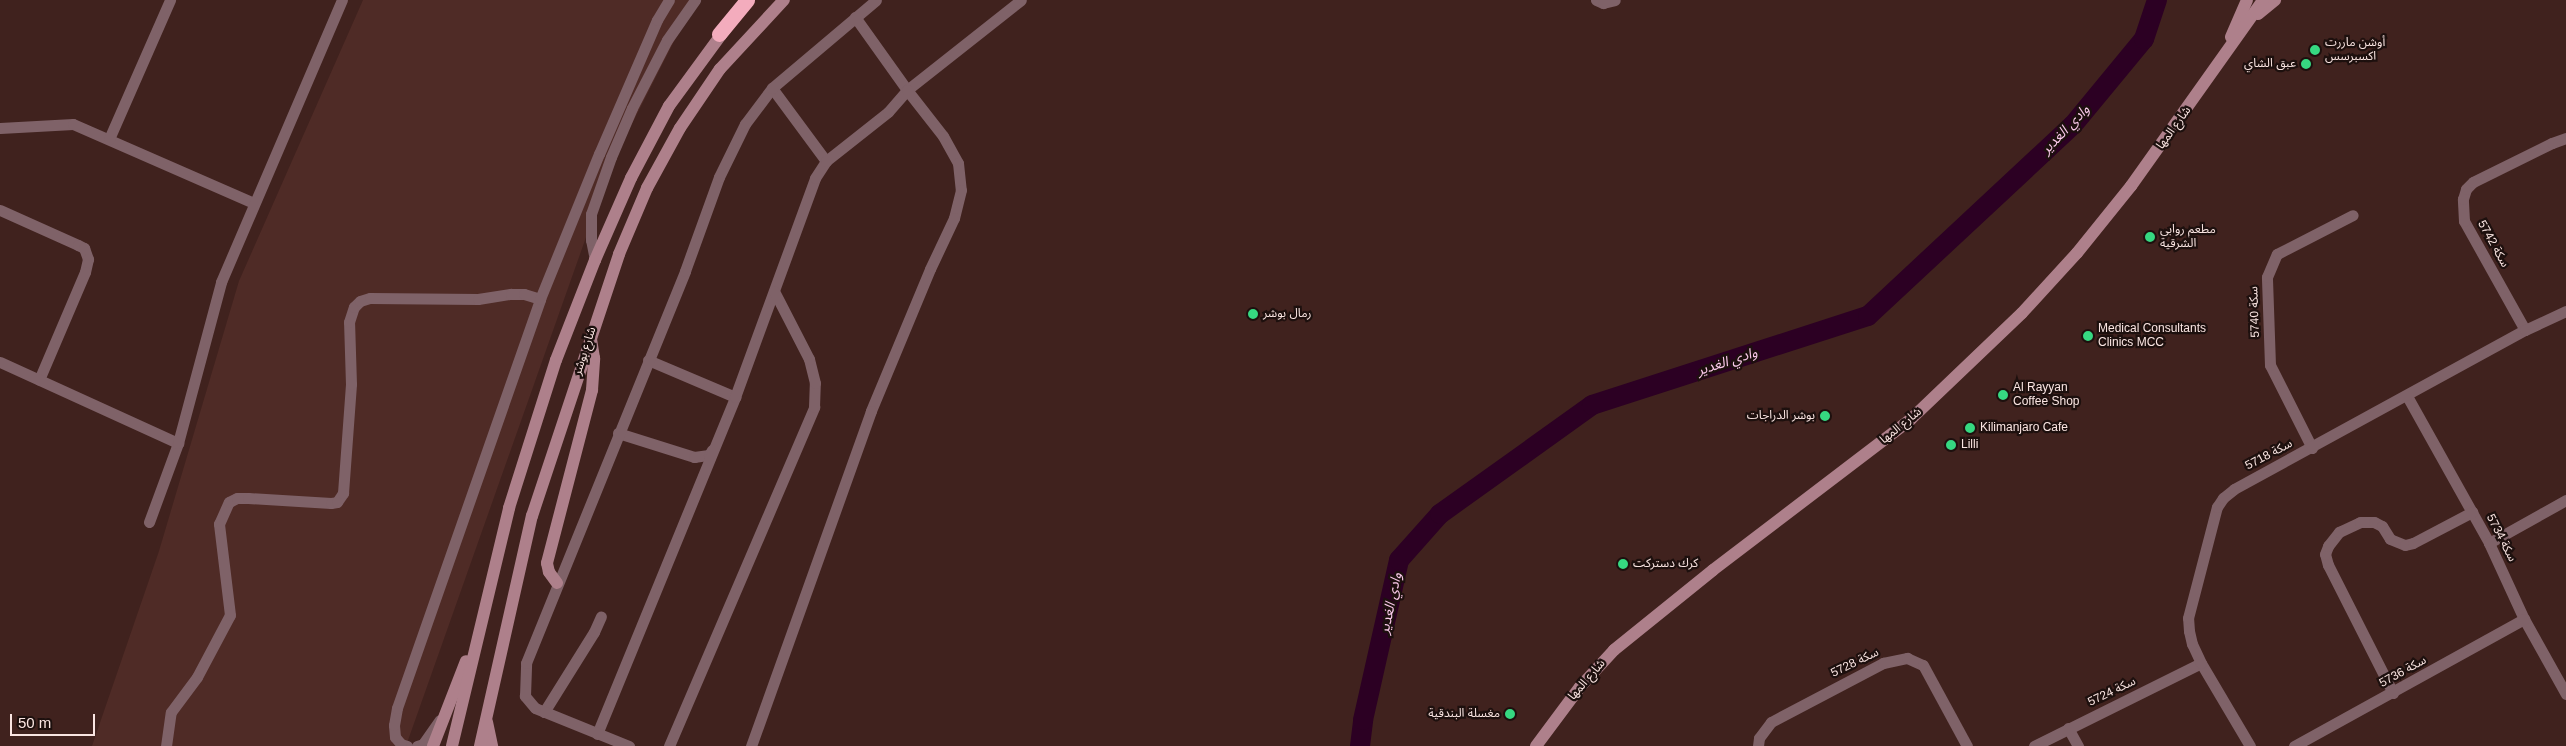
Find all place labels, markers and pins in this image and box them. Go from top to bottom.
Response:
place label: أوشن ماررت اكسبرسس [2325,36,2385,64]
marker: أوشن ماررت اكسبرسس [2309,44,2321,56]
place label: عبق الشاي [2244,57,2296,71]
marker: عبق الشاي [2300,58,2312,70]
place label: مطعم روابي الشرقية [2160,223,2216,251]
marker: مطعم روابي الشرقية [2144,231,2156,243]
place label: رمال بوشر [1263,307,1311,321]
marker: رمال بوشر [1247,308,1259,320]
place label: Medical Consultants Clinics MCC [2098,322,2206,350]
marker: Medical Consultants Clinics MCC [2082,330,2094,342]
place label: Al Rayyan Coffee Shop [2013,381,2079,409]
marker: Al Rayyan Coffee Shop [1997,389,2009,401]
place label: بوشر الدراجات [1747,409,1815,423]
marker: بوشر الدراجات [1819,410,1831,422]
place label: Kilimanjaro Cafe [1980,421,2068,435]
marker: Kilimanjaro Cafe [1964,422,1976,434]
place label: Lilli [1961,438,1978,452]
marker: Lilli [1945,439,1957,451]
place label: كرك دستركت [1633,557,1698,571]
marker: كرك دستركت [1617,558,1629,570]
place label: مغسلة البندقية [1428,707,1500,721]
marker: مغسلة البندقية [1504,708,1516,720]

